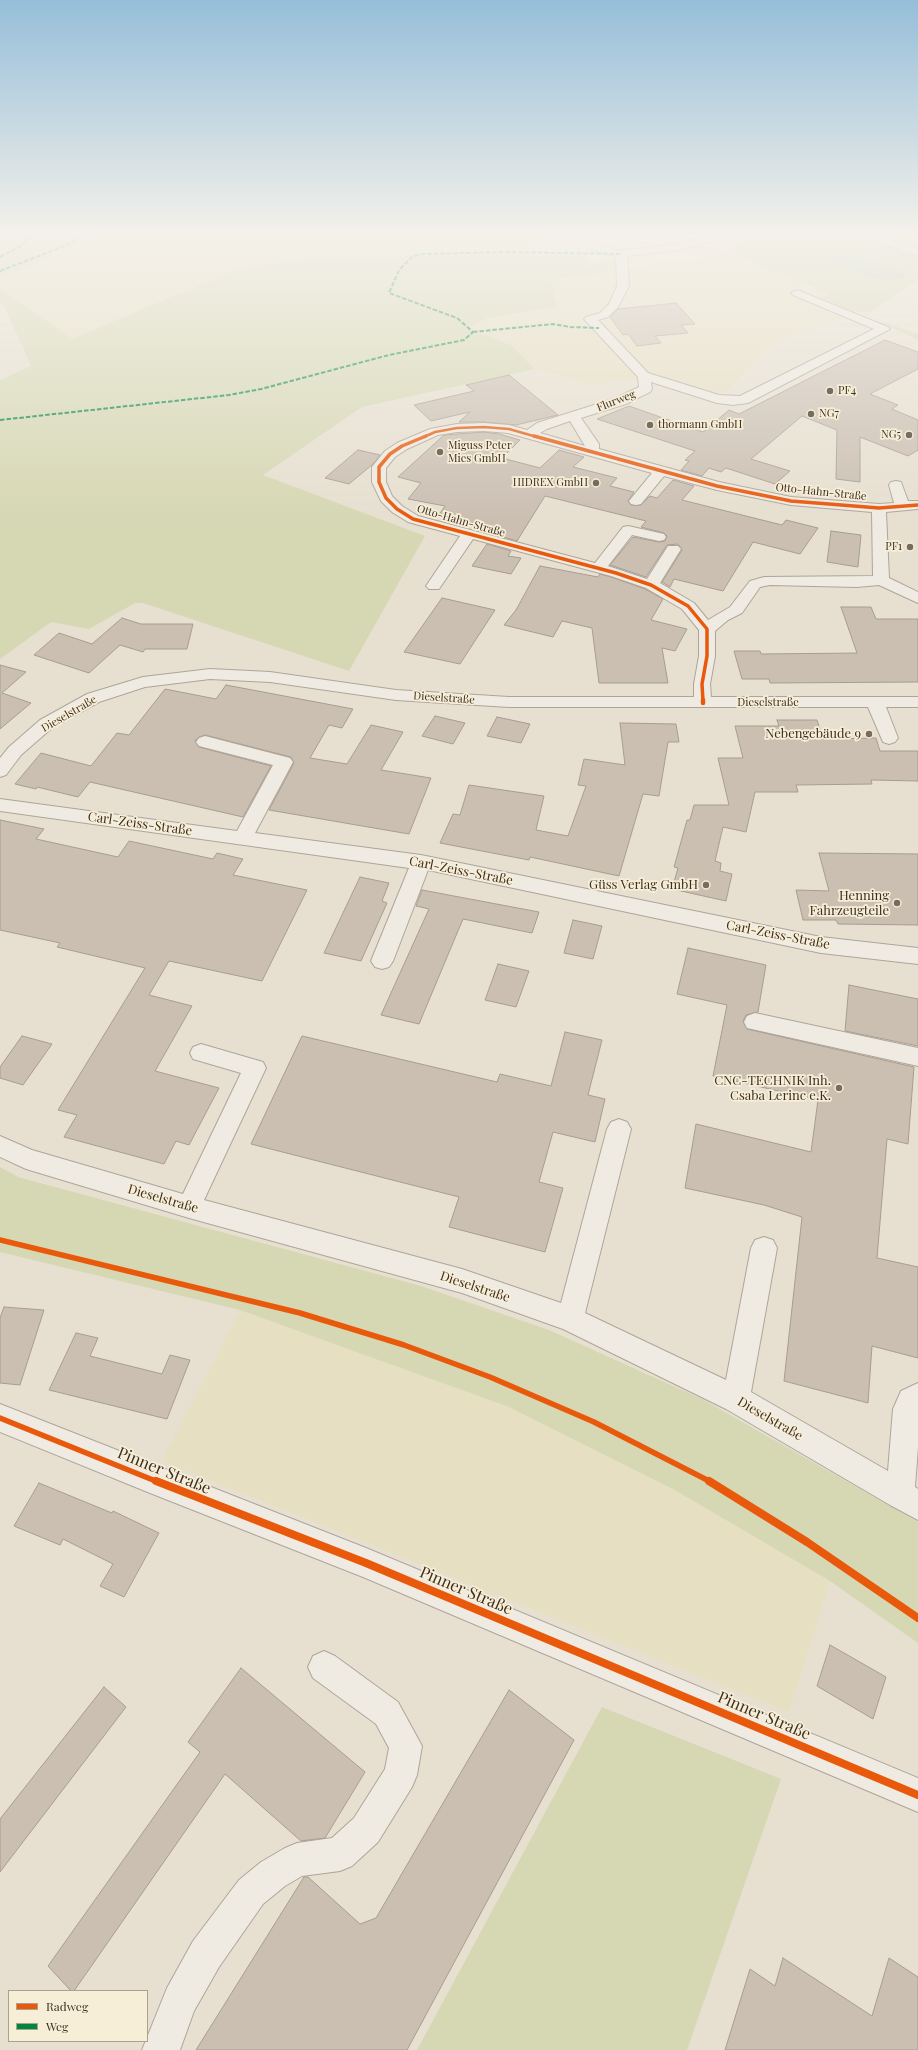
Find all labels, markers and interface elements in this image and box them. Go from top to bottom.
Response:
place label: PF4 [838,384,856,398]
marker: PF4 [825,386,835,396]
street label: Flurweg [595,388,637,414]
place label: NG7 [819,407,839,421]
marker: NG7 [806,409,816,419]
place label: thormann GmbH [658,418,742,432]
marker: thormann GmbH [645,420,655,430]
place label: NG5 [881,428,901,442]
marker: NG5 [904,430,914,440]
place label: Miguss Peter Mies GmbH [448,439,512,465]
marker: Miguss Peter Mies GmbH [435,447,445,457]
place label: HIDREX GmbH [513,476,588,490]
marker: HIDREX GmbH [591,478,601,488]
street label: Otto-Hahn-Straße [775,481,867,503]
street label: Otto-Hahn-Straße [415,502,507,540]
place label: PF1 [885,540,902,554]
marker: PF1 [905,542,915,552]
street label: Dieselstraße [413,689,475,707]
street label: Dieselstraße [39,693,99,735]
street label: Dieselstraße [737,696,799,710]
place label: Nebengebäude 9 [765,726,861,742]
marker: Nebengebäude 9 [864,729,874,739]
street label: Carl-Zeiss-Straße [87,809,193,839]
street label: Carl-Zeiss-Straße [408,853,514,889]
place label: Güss Verlag GmbH [589,877,698,893]
marker: Güss Verlag GmbH [701,880,711,890]
place label: Henning Fahrzeugteile [810,888,889,919]
marker: Henning Fahrzeugteile [892,898,902,908]
street label: Carl-Zeiss-Straße [725,917,831,953]
place label: CNC-TECHNIK Inh. Csaba Lerinc e.K. [714,1073,831,1104]
marker: CNC-TECHNIK Inh. Csaba Lerinc e.K. [834,1083,844,1093]
street label: Dieselstraße [126,1181,200,1217]
street label: Dieselstraße [438,1268,512,1306]
street label: Dieselstraße [735,1394,805,1444]
street label: Pinner Straße [114,1444,214,1498]
street label: Pinner Straße [417,1563,515,1619]
street label: Pinner Straße [715,1688,813,1744]
legend [8,1990,148,2042]
text: Radweg [46,1998,88,2014]
text: Weg [46,2018,68,2034]

